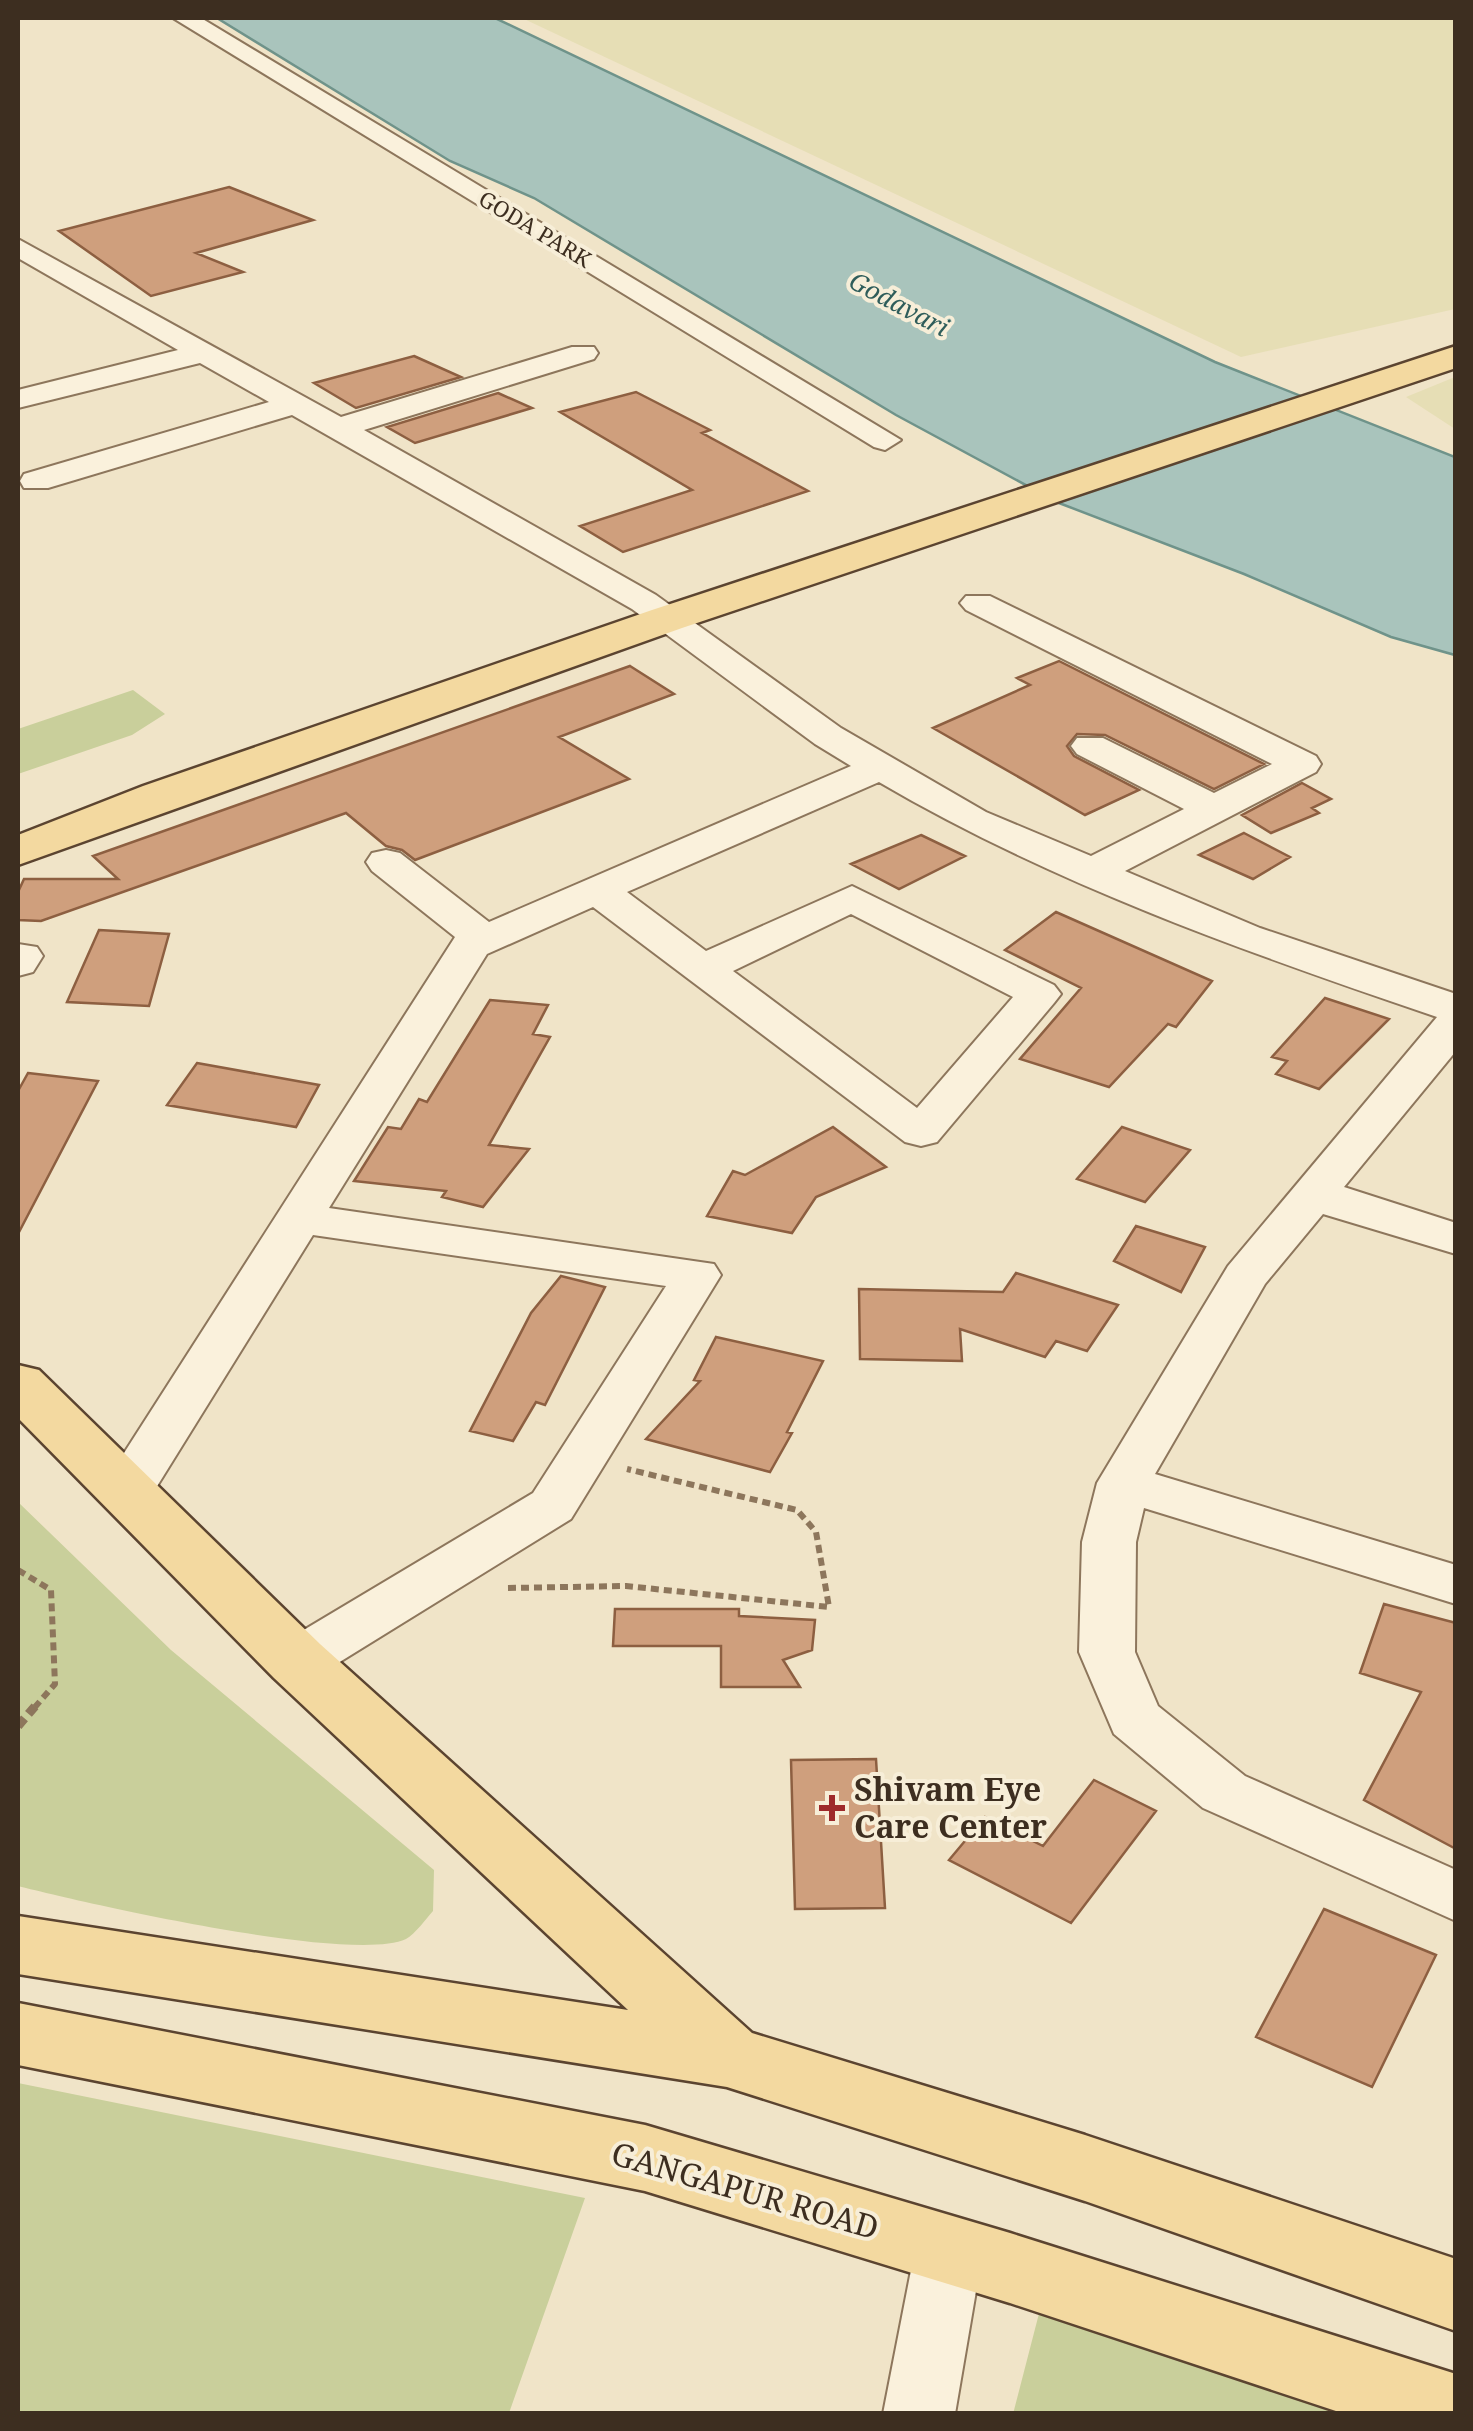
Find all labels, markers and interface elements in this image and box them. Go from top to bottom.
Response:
street label: GODA PARK [474,183,598,274]
water label: Godavari [844,263,956,344]
place label: Shivam Eye Care Center [854,1767,1047,1847]
marker: Shivam Eye Care Center [819,1795,845,1821]
street label: GANGAPUR ROAD [607,2131,884,2248]

